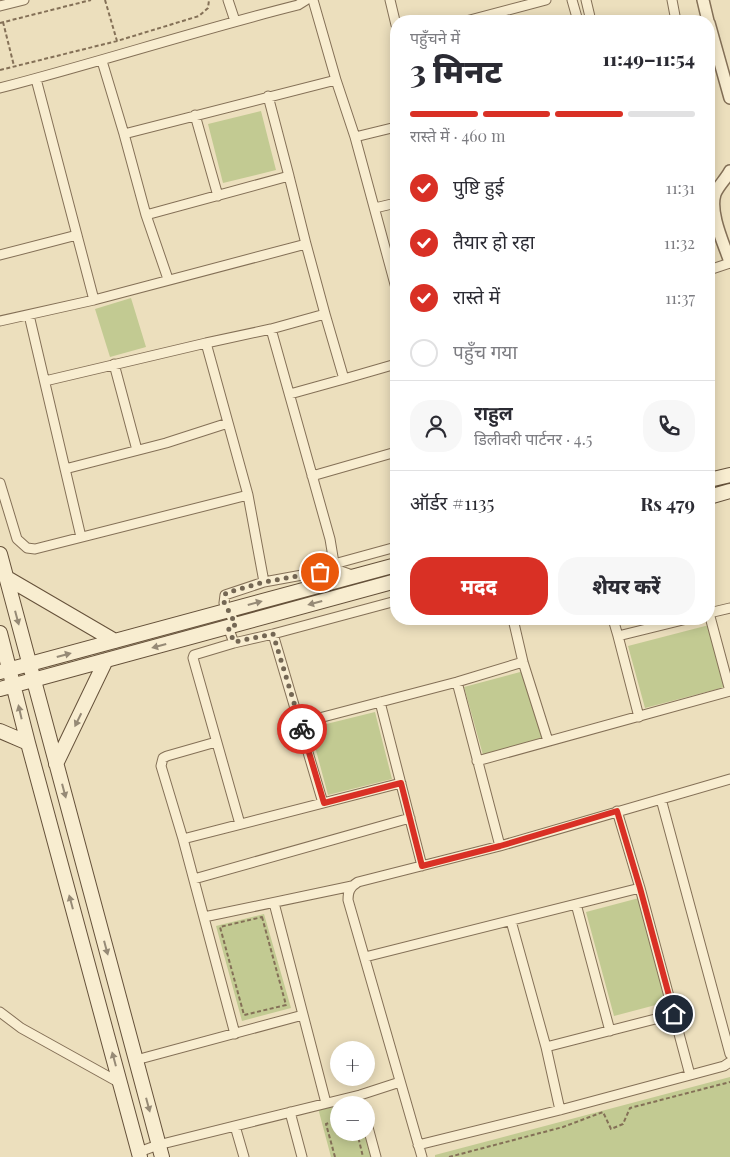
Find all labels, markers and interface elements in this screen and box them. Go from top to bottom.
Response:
text: पहुँचने में [410,27,460,48]
text: 11:49–11:54 [602,45,695,71]
text: 3 मिनट [410,48,502,91]
text: रास्ते में · 460 m [410,125,505,146]
text: पुष्टि हुई [453,173,504,199]
icon: check [410,174,438,202]
text: 11:31 [666,177,695,198]
text: तैयार हो रहा [453,228,535,254]
icon: check [410,229,438,257]
text: 11:32 [664,232,695,253]
text: रास्ते में [453,283,500,309]
icon: check [410,284,438,312]
text: 11:37 [665,287,695,308]
text: पहुँच गया [453,338,517,364]
text: राहुल [474,399,513,425]
button: person [410,400,462,452]
button: phone [643,400,695,452]
text: डिलीवरी पार्टनर · 4.5 [474,428,592,449]
text: ऑर्डर #1135 [410,489,494,515]
text: Rs 479 [640,490,695,516]
pin [299,551,341,593]
button: मदद [410,557,548,615]
button: शेयर करें [558,557,695,615]
icon: bag [306,558,334,586]
one-way arrow [247,599,262,607]
one-way arrow [308,600,323,608]
one-way arrow [13,610,21,625]
one-way arrow [151,642,166,650]
one-way arrow [56,651,72,659]
one-way arrow [16,704,24,719]
courier [277,704,327,754]
one-way arrow [73,713,81,727]
icon: bike [288,715,316,743]
one-way arrow [60,784,68,799]
one-way arrow [67,895,75,910]
one-way arrow [102,941,110,956]
pin [653,993,695,1035]
icon: home [660,1000,688,1028]
map controls [330,1041,375,1141]
button: + [330,1041,375,1086]
one-way arrow [110,1052,118,1067]
button: − [330,1096,375,1141]
one-way arrow [144,1098,152,1113]

